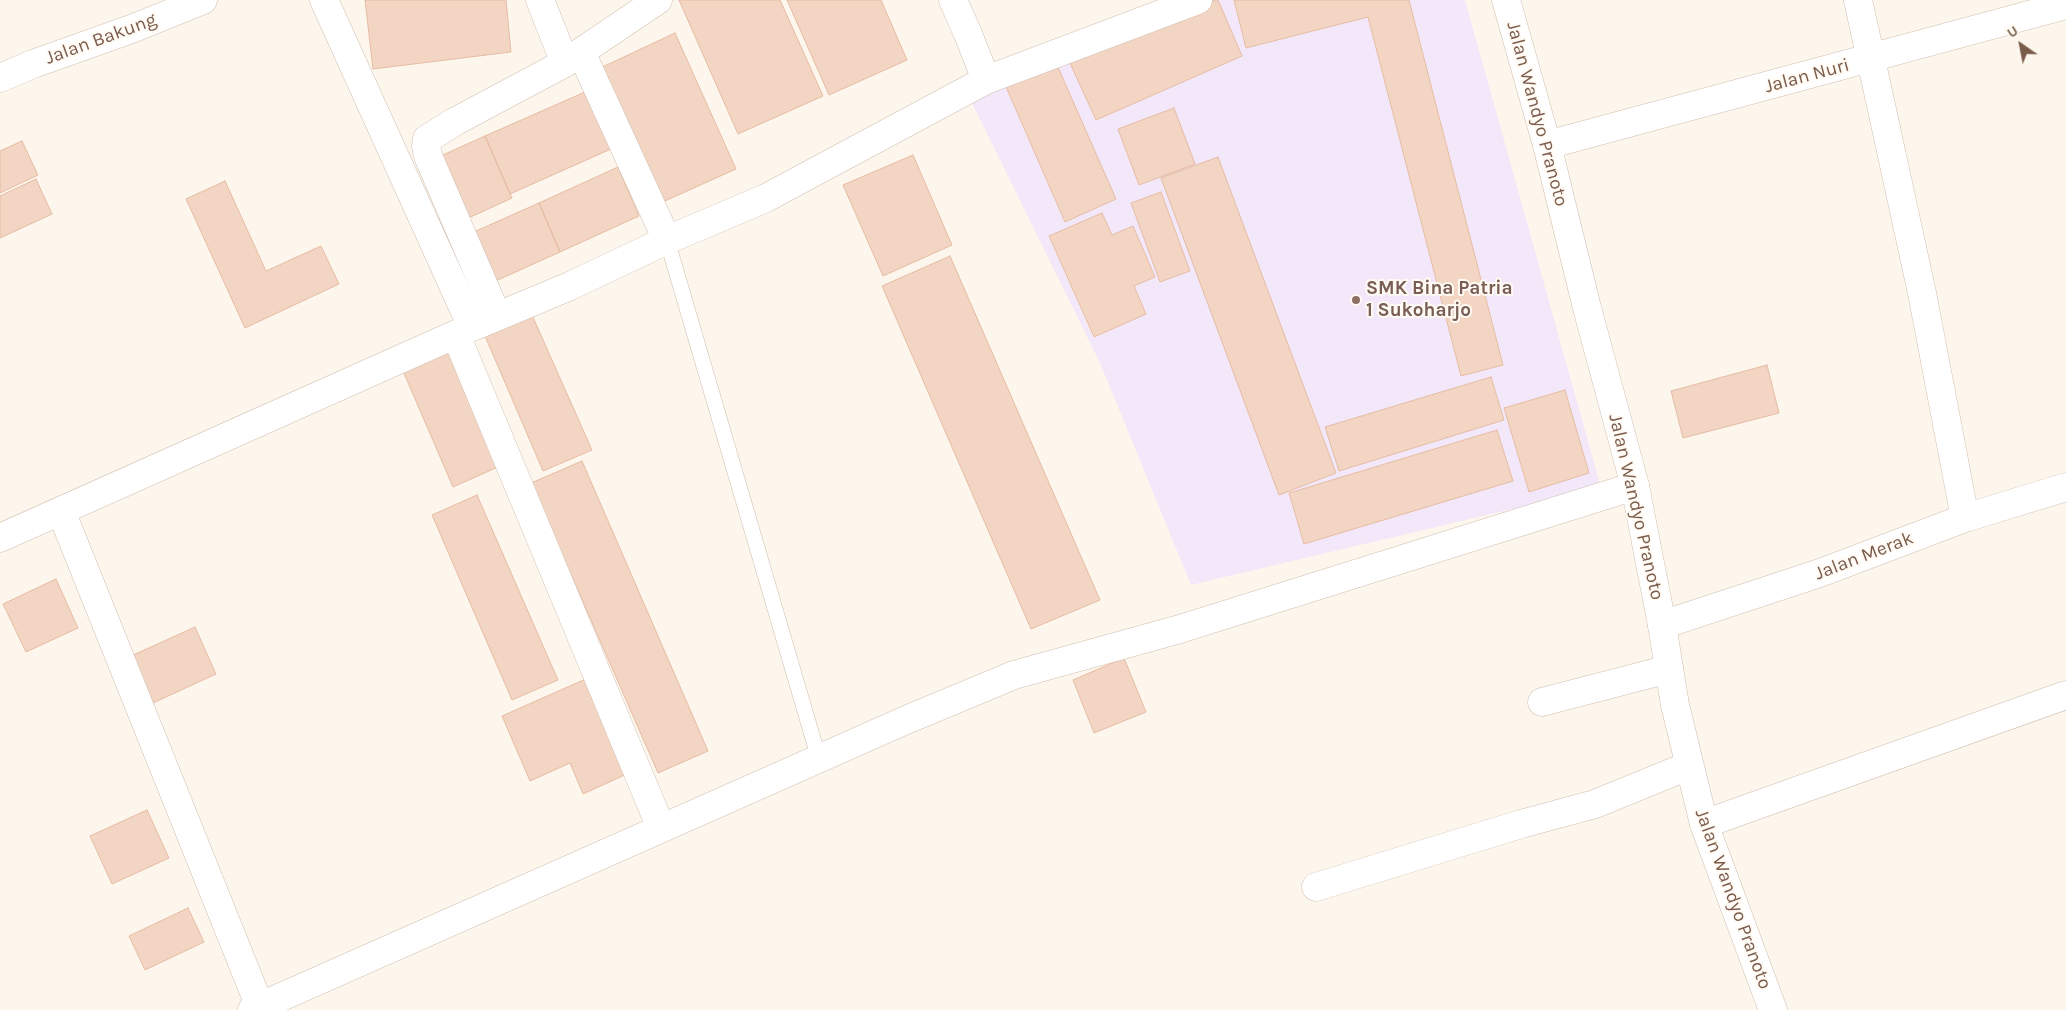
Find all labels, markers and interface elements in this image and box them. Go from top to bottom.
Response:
street label: Jalan Bakung [42,8,160,70]
street label: Jalan Wandyo Pranoto [1501,19,1573,209]
north arrow [1996,20,2046,70]
text: U [2004,22,2021,42]
street label: Jalan Nuri [1762,54,1852,98]
place label: SMK Bina Patria 1 Sukoharjo [1366,278,1513,322]
marker: SMK Bina Patria 1 Sukoharjo [1350,294,1362,306]
street label: Jalan Wandyo Pranoto [1603,412,1669,602]
street label: Jalan Merak [1811,527,1917,585]
street label: Jalan Wandyo Pranoto [1690,806,1776,992]

